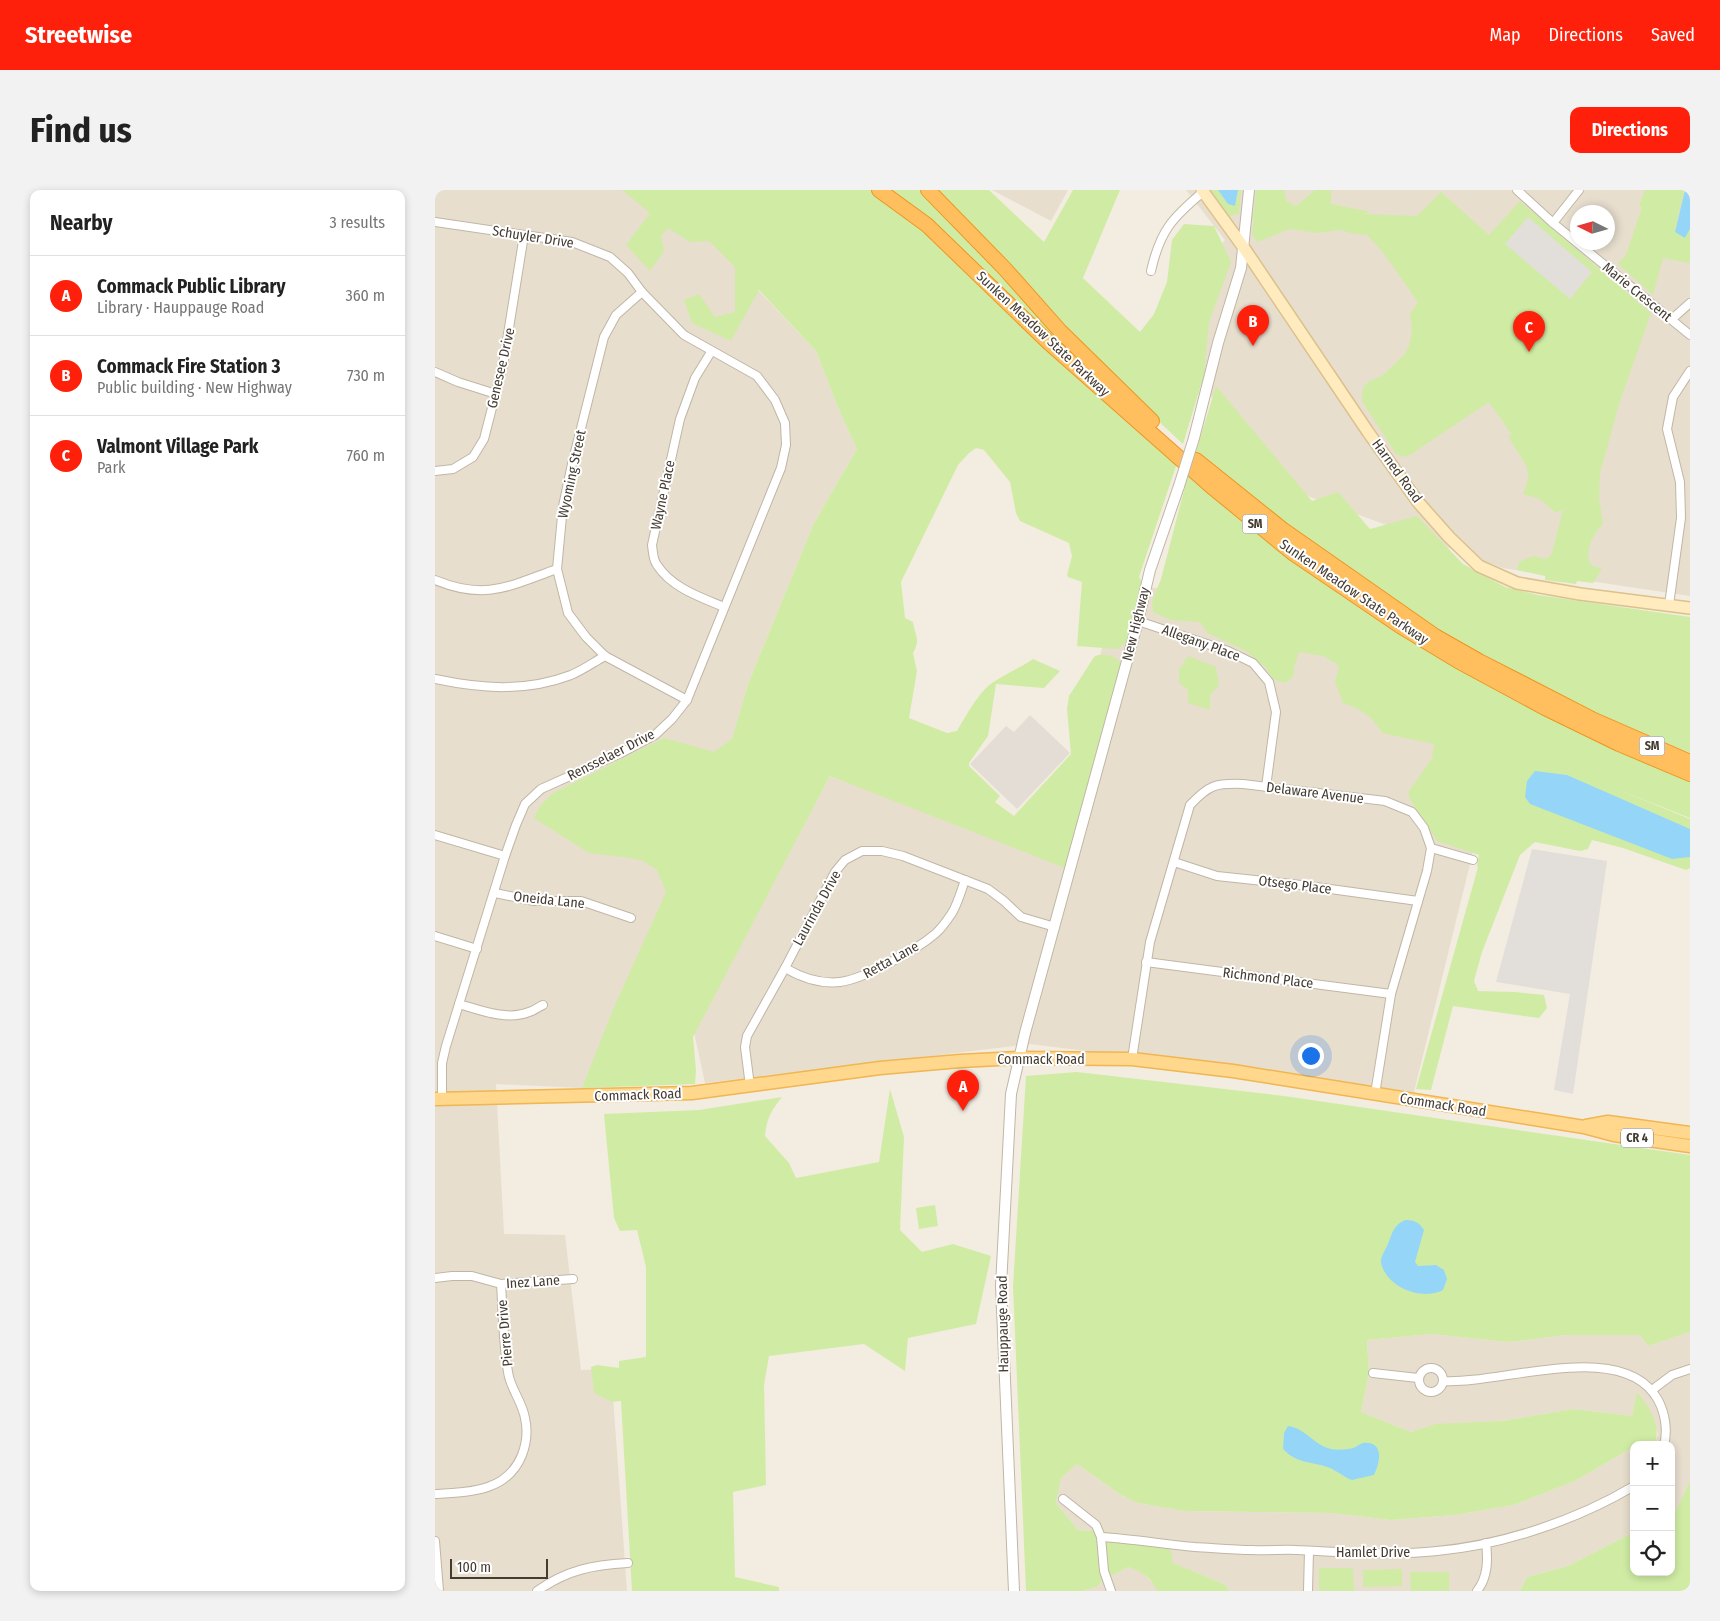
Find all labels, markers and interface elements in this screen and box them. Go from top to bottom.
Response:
text: Streetwise [25,21,132,49]
text: Map [1489,24,1521,46]
text: Directions [1549,24,1623,46]
text: Saved [1651,24,1695,46]
button: Directions [1570,107,1690,153]
text: Find us [30,109,132,151]
north arrow [1570,205,1615,250]
text: Nearby [50,210,112,236]
text: 3 results [329,213,385,232]
street label: Schuyler Drive [491,222,575,252]
street label: Marie Crescent [1599,259,1675,325]
street label: Sunken Meadow State Parkway [973,268,1114,401]
text: Commack Public Library [97,275,285,298]
text: A [62,286,70,305]
text: 360 m [345,286,385,305]
text: Library · Hauppauge Road [97,298,264,317]
pin: B [1237,305,1269,346]
pin: C [1513,311,1545,352]
street label: Genesee Drive [483,326,519,410]
text: Commack Fire Station 3 [97,355,280,378]
text: B [62,366,70,385]
text: 730 m [347,366,385,385]
text: Public building · New Highway [97,378,292,397]
street label: Wyoming Street [554,428,590,520]
text: Valmont Village Park [97,435,258,458]
street label: Harned Road [1368,436,1426,506]
text: C [62,446,70,465]
text: 760 m [347,446,385,465]
text: Park [97,458,125,477]
street label: Wayne Place [647,459,679,531]
road number: SM [1243,514,1267,534]
street label: Sunken Meadow State Parkway [1276,536,1432,649]
street label: New Highway [1119,584,1154,663]
street label: Allegany Place [1160,621,1242,665]
street label: Rensselaer Drive [565,726,658,784]
road number: SM [1639,736,1665,756]
street label: Delaware Avenue [1265,779,1365,807]
street label: Laurinda Drive [789,867,845,949]
street label: Otsego Place [1257,872,1333,898]
street label: Oneida Lane [513,888,586,912]
street label: Retta Lane [860,938,922,982]
street label: Richmond Place [1222,964,1314,992]
your location [1298,1043,1324,1069]
street label: Commack Road [997,1051,1085,1068]
pin: A [947,1070,979,1111]
street label: Commack Road [594,1085,682,1105]
street label: Commack Road [1398,1090,1488,1120]
road number: CR 4 [1621,1128,1653,1148]
street label: Inez Lane [505,1272,561,1292]
street label: Hauppauge Road [994,1275,1012,1373]
street label: Pierre Drive [494,1299,516,1367]
map controls [1630,1441,1675,1576]
button: + [1630,1441,1675,1486]
button: − [1630,1486,1675,1531]
button: locate [1630,1531,1675,1576]
street label: Hamlet Drive [1336,1544,1410,1561]
scale bar [450,1556,547,1579]
text: 100 m [457,1559,491,1576]

